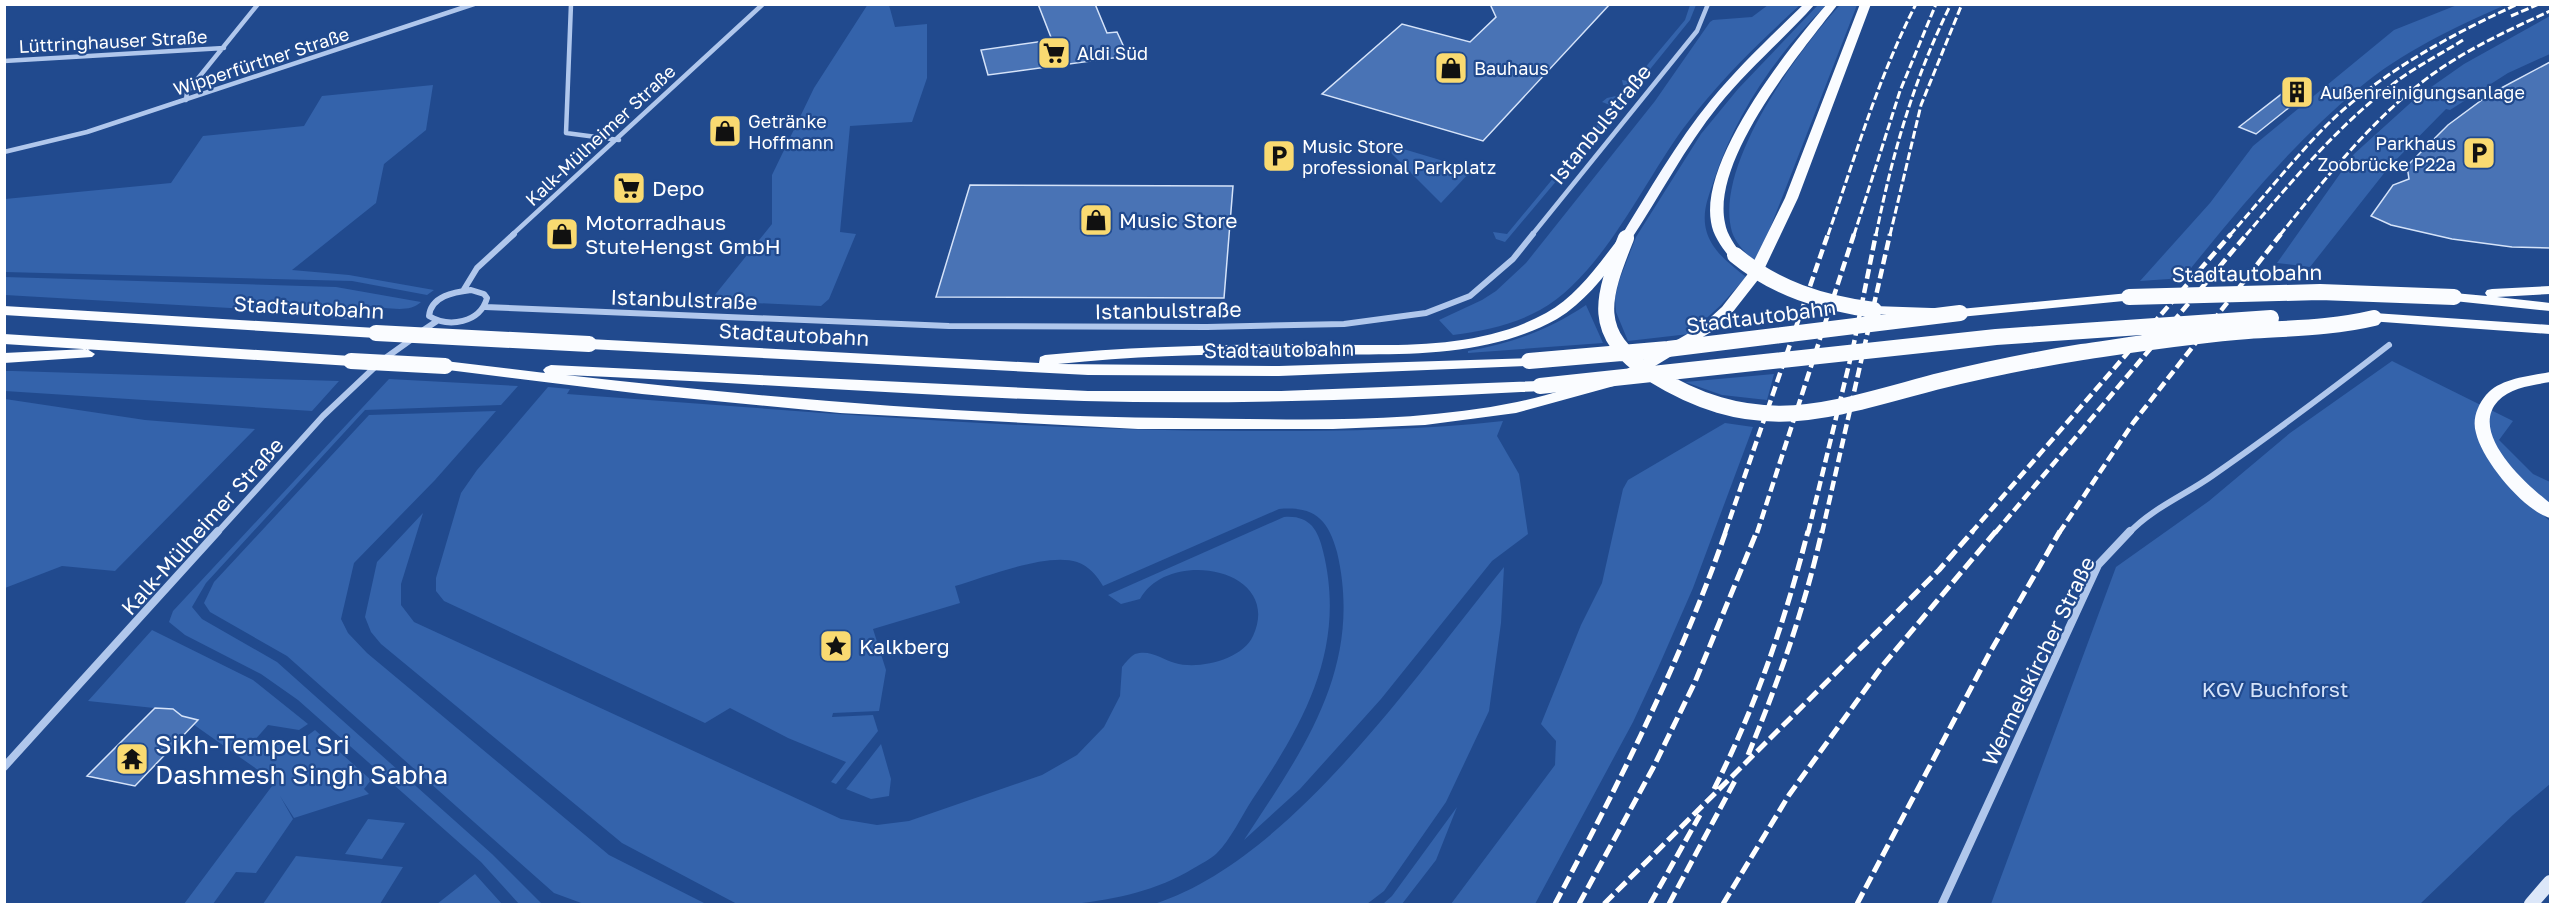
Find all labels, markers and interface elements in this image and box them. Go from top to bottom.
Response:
street label: Wipperfürther Straße [170,22,352,100]
street label: Lüttringhauser Straße [18,25,208,57]
supermarket icon: Aldi Süd [1036,35,1072,71]
place label: Aldi Süd [1077,42,1148,64]
shop icon: Bauhaus [1433,50,1469,86]
place label: Bauhaus [1474,57,1549,79]
street label: Istanbulstraße [1544,59,1656,189]
street label: Kalk-Mülheimer Straße [520,60,680,210]
building icon: Außenreinigungsanlage [2279,74,2315,110]
place label: Außenreinigungsanlage [2320,81,2525,103]
place label: Getränke Hoffmann [748,110,834,153]
shop icon: Getränke Hoffmann [707,113,743,149]
place label: Parkhaus Zoobrücke P22a [2318,132,2456,175]
place label: Music Store professional Parkplatz [1302,135,1496,178]
parking icon: Parkhaus Zoobrücke P22a [2461,135,2497,171]
parking icon: Music Store professional Parkplatz [1261,138,1297,174]
supermarket icon: Depo [611,170,647,206]
place label: Depo [652,175,704,201]
shop icon: Music Store [1078,202,1114,238]
place label: Music Store [1119,207,1237,233]
place label: Motorradhaus StuteHengst GmbH [585,209,781,259]
shop icon: Motorradhaus StuteHengst GmbH [544,216,580,252]
street label: Stadtautobahn [2171,259,2323,287]
street label: Istanbulstraße [610,283,758,315]
street label: Stadtautobahn [233,290,385,324]
street label: Stadtautobahn [1685,294,1837,338]
street label: Istanbulstraße [1094,296,1242,324]
street label: Stadtautobahn [718,317,870,351]
street label: Stadtautobahn [1203,335,1355,363]
street label: Kalk-Mülheimer Straße [115,432,289,620]
street label: Wermelskircher Straße [1976,552,2100,770]
place icon: Kalkberg [818,628,854,664]
place label: Kalkberg [859,633,950,659]
park label: KGV Buchforst [2202,676,2348,702]
place label: Sikh-Tempel Sri Dashmesh Singh Sabha [155,729,448,790]
temple icon: Sikh-Tempel Sri Dashmesh Singh Sabha [114,741,150,777]

